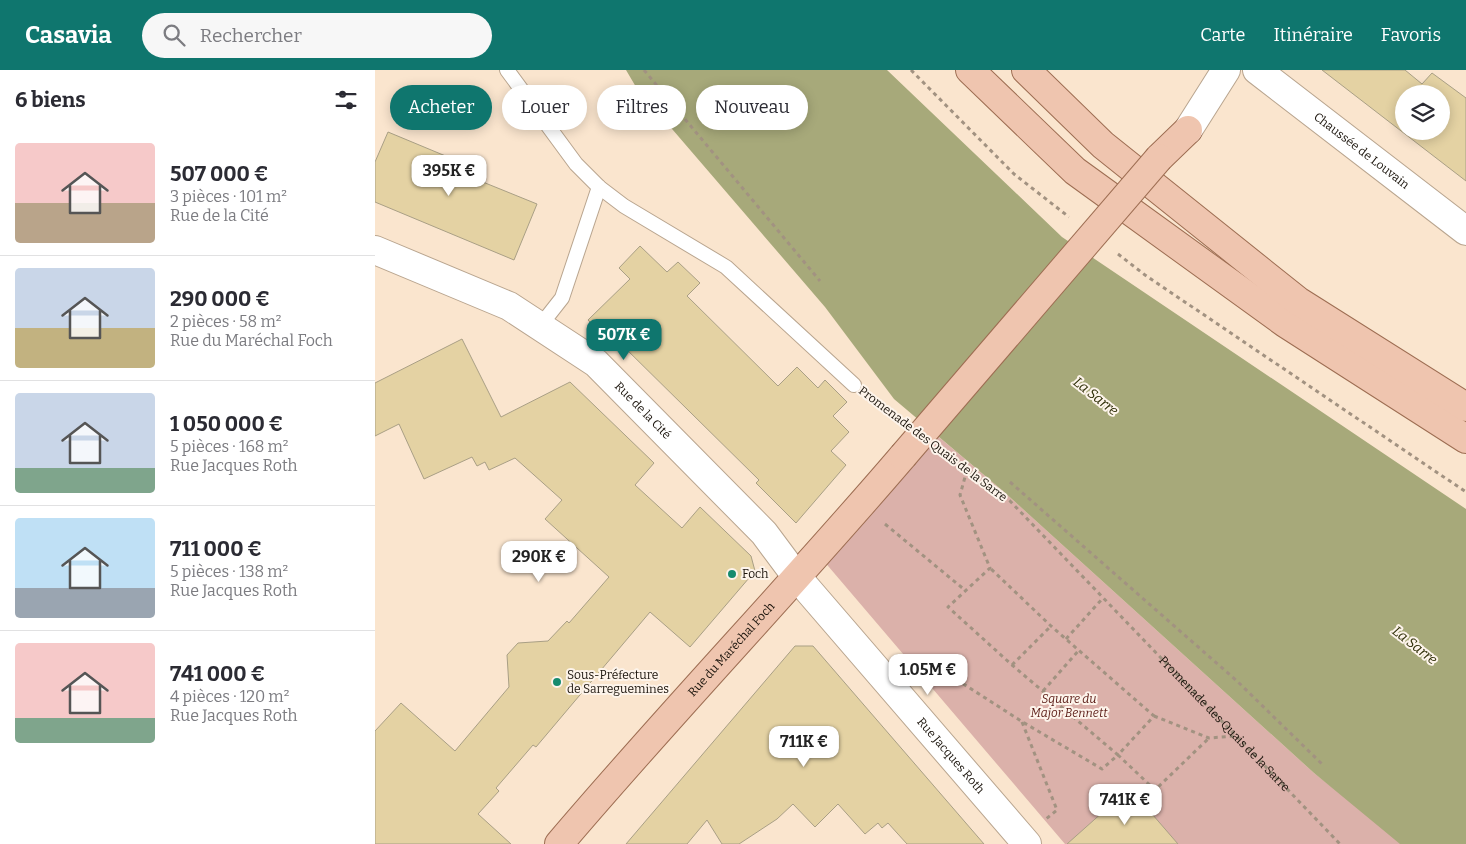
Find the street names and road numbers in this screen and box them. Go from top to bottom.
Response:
street label: Chaussée de Louvain [1311,109,1412,192]
street label: Rue de la Cité [612,379,674,442]
street label: Promenade des Quais de la Sarre [856,384,1010,504]
street label: Rue du Maréchal Foch [685,599,778,699]
street label: Promenade des Quais de la Sarre [1156,653,1293,794]
street label: Rue Jacques Roth [914,715,988,797]

